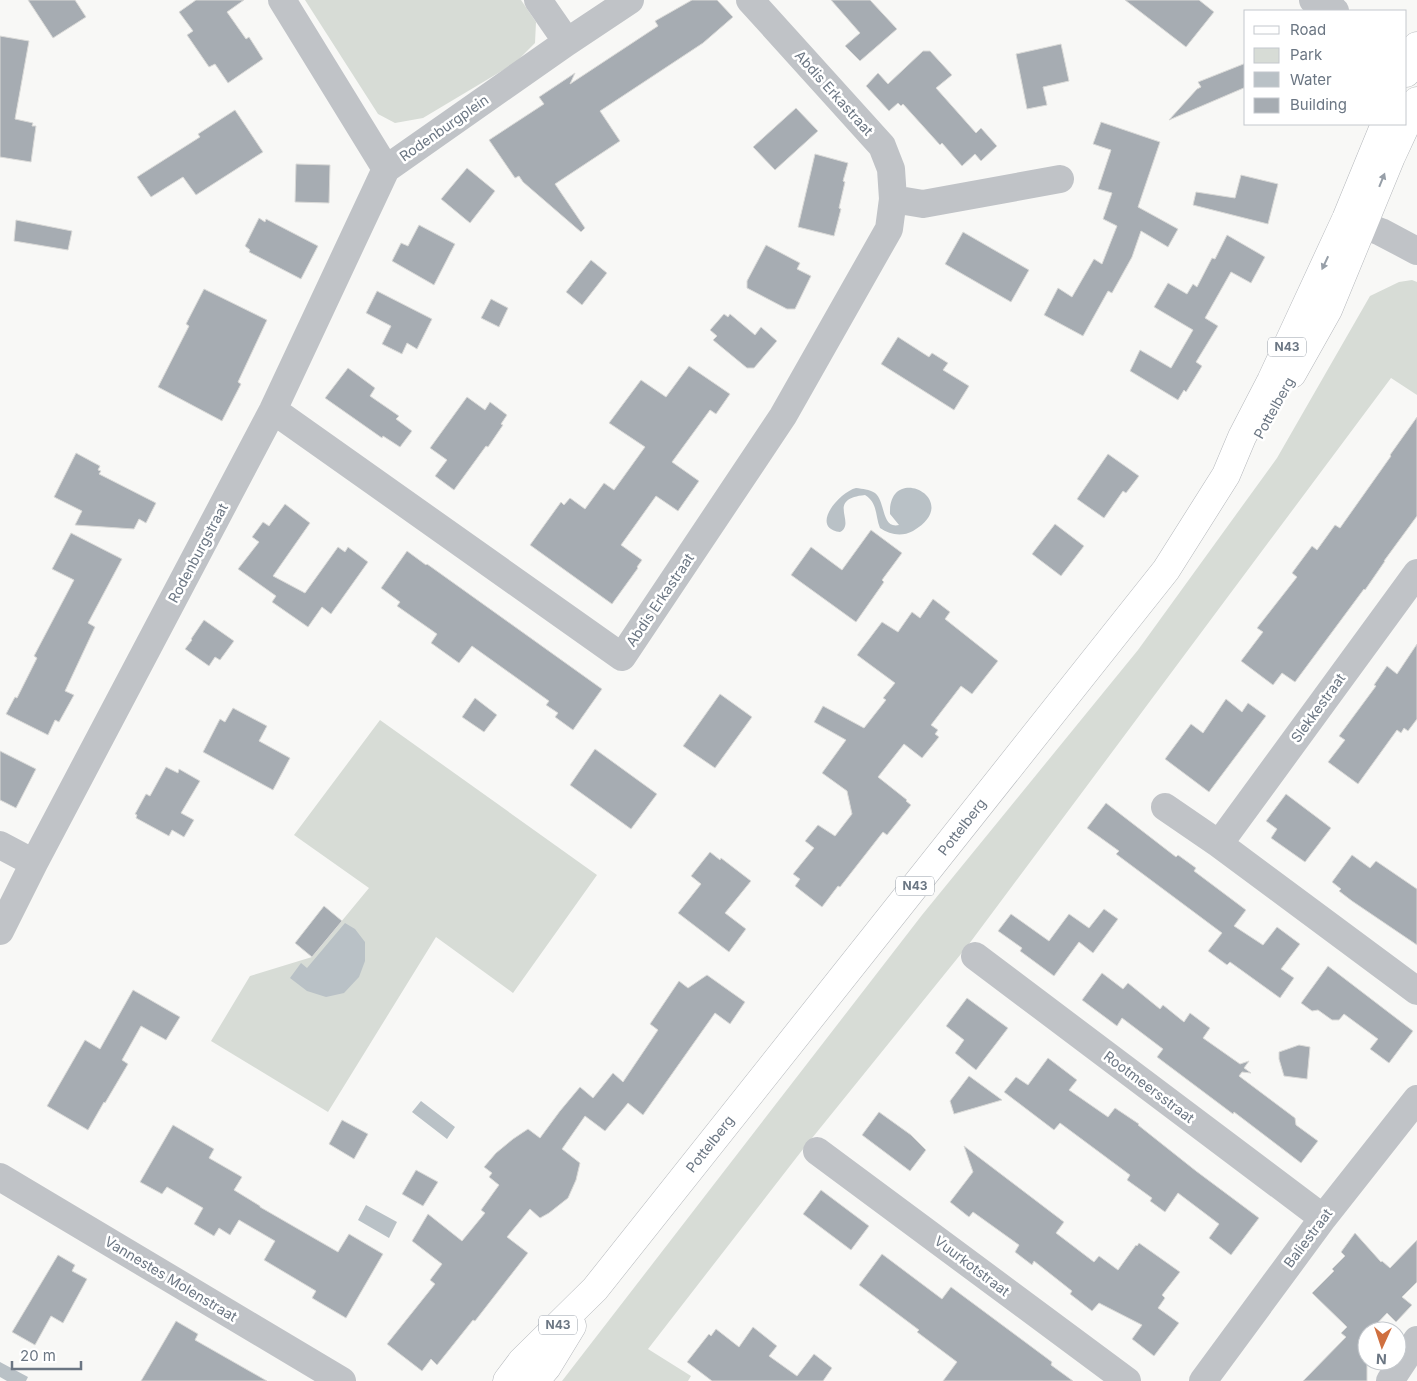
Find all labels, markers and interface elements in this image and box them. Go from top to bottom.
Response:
legend [1244,10,1407,125]
text: Road [1290,20,1326,39]
text: Park [1290,45,1323,64]
street label: Abdis Erkastraat [792,47,877,139]
text: Water [1290,70,1332,89]
street label: Rodenburgplein [396,91,491,165]
text: Building [1290,95,1347,114]
one-way arrow [1378,172,1386,187]
one-way arrow [1321,256,1329,270]
road number: N43 [1268,338,1306,357]
street label: Pottelberg [1250,374,1297,442]
street label: Rodenburgstraat [164,500,231,605]
street label: Abdis Erkastraat [622,550,697,649]
street label: Slekkestraat [1287,669,1349,746]
street label: Pottelberg [934,795,989,859]
road number: N43 [896,876,934,896]
street label: Rootmeersstraat [1101,1047,1198,1126]
street label: Pottelberg [682,1112,737,1176]
street label: Baliestraat [1280,1204,1336,1271]
street label: Vannestes Molenstraat [102,1232,241,1325]
street label: Vuurkotstraat [931,1232,1013,1300]
road number: N43 [539,1316,577,1334]
north arrow [1357,1321,1407,1371]
scale bar [12,1338,81,1370]
text: 20 m [20,1346,56,1365]
text: N [1376,1351,1387,1368]

